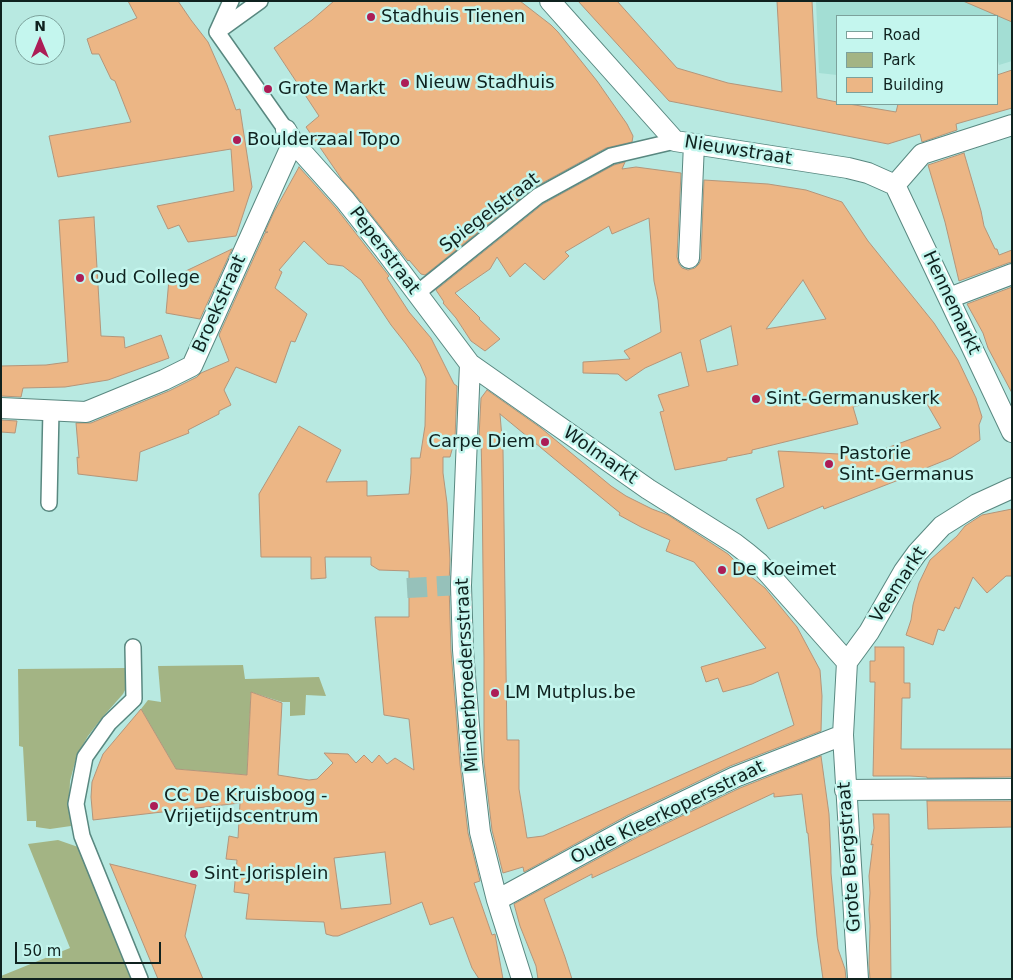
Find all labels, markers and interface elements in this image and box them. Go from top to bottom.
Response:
place label: Stadhuis Tienen [381,6,525,28]
marker: Stadhuis Tienen [365,11,377,23]
north arrow [15,15,65,65]
legend [836,15,998,105]
text: N [34,18,46,34]
text: Road [883,26,921,44]
text: Park [883,51,915,69]
place label: Nieuw Stadhuis [415,72,555,94]
text: Building [883,76,944,94]
marker: Nieuw Stadhuis [399,77,411,89]
place label: Grote Markt [278,78,385,100]
marker: Grote Markt [262,83,274,95]
place label: Boulderzaal Topo [247,129,400,151]
street label: Nieuwstraat [683,132,793,170]
marker: Boulderzaal Topo [231,134,243,146]
street label: Spiegelstraat [436,168,544,258]
street label: Peperstraat [344,203,424,299]
street label: Hennemarkt [918,248,984,358]
street label: Broekstraat [189,252,251,356]
place label: Oud College [90,267,200,289]
marker: Oud College [74,272,86,284]
place label: Sint-Germanuskerk [766,388,940,410]
marker: Sint-Germanuskerk [750,393,762,405]
street label: Wolmarkt [558,422,642,490]
place label: Carpe Diem [428,431,535,453]
marker: Carpe Diem [539,436,551,448]
place label: Pastorie Sint-Germanus [839,443,974,486]
marker: Pastorie Sint-Germanus [823,458,835,470]
street label: Veemarkt [866,543,932,627]
place label: De Koeimet [732,559,836,581]
marker: De Koeimet [716,564,728,576]
street label: Minderbroedersstraat [452,577,484,773]
place label: LM Mutplus.be [505,682,636,704]
marker: LM Mutplus.be [489,687,501,699]
street label: Oude Kleerkopersstraat [567,757,769,869]
street label: Grote Bergstraat [834,781,866,933]
place label: CC De Kruisboog - Vrijetijdscentrum [164,785,328,828]
marker: CC De Kruisboog - Vrijetijdscentrum [148,800,160,812]
place label: Sint-Jorisplein [204,863,328,885]
marker: Sint-Jorisplein [188,868,200,880]
scale bar [18,932,164,964]
text: 50 m [23,942,61,960]

